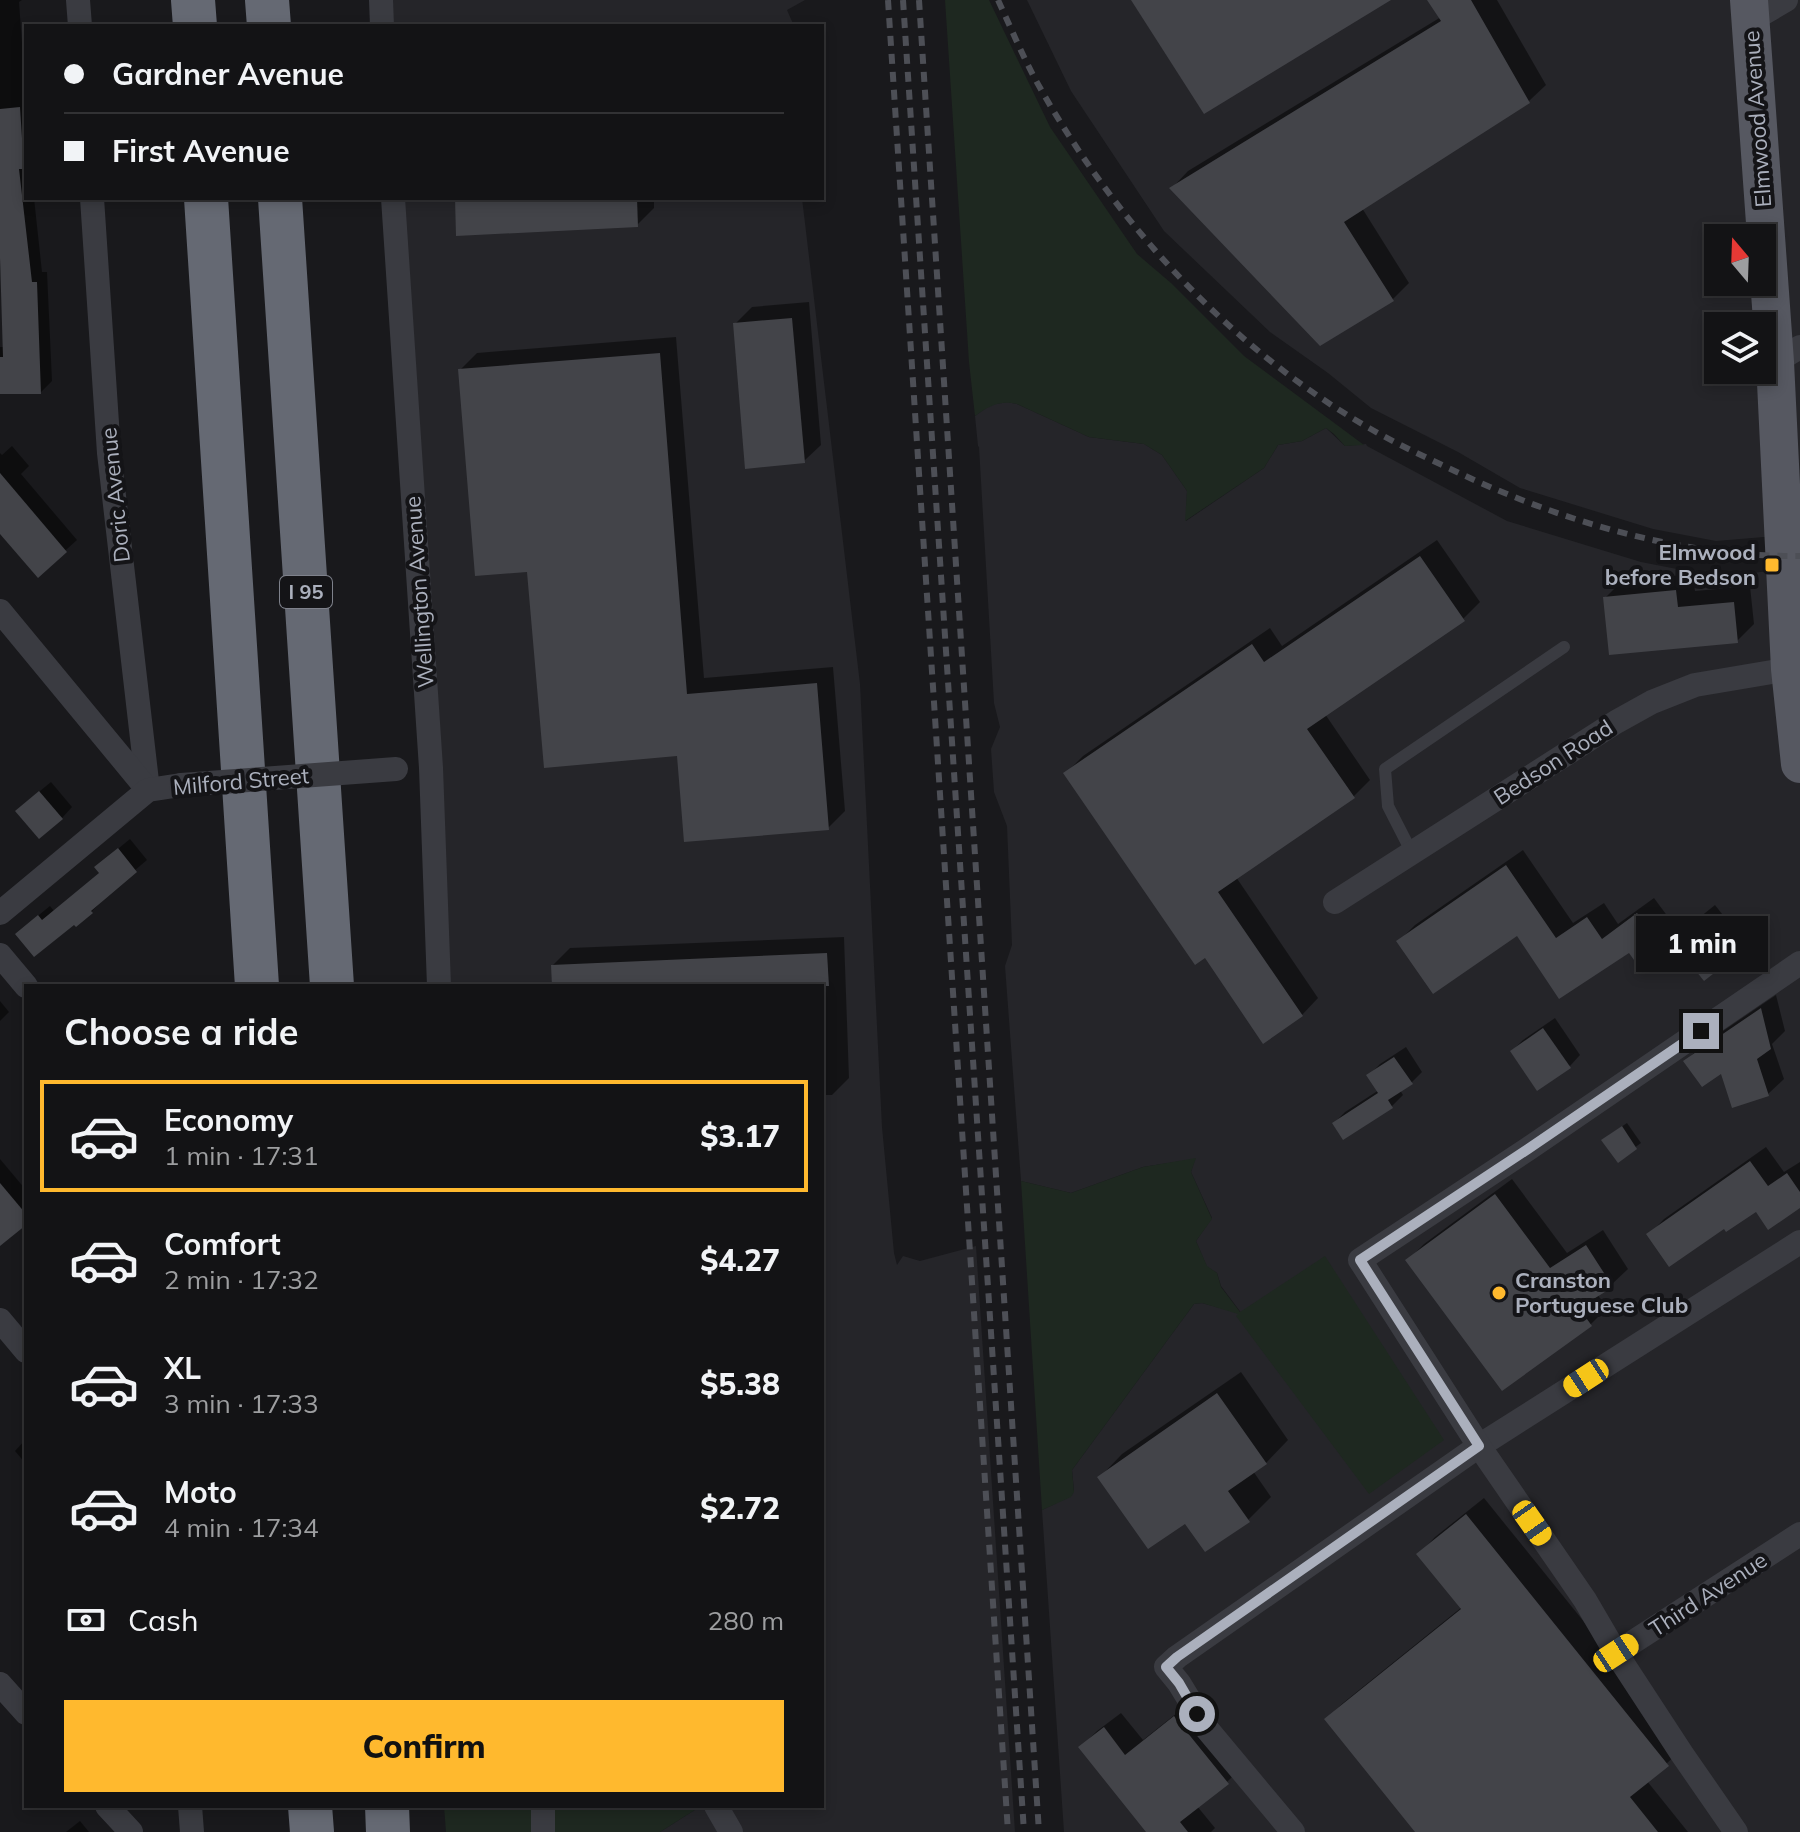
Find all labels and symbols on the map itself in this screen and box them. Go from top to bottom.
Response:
street label: Elmwood Avenue [1737,30,1777,208]
north arrow [1704,224,1776,296]
street label: Doric Avenue [94,426,136,564]
street label: Wellington Avenue [398,495,440,689]
place label: Elmwood before Bedson [1605,538,1756,591]
marker: Elmwood before Bedson [1763,556,1781,574]
road number: I 95 [280,576,332,608]
street label: Bedson Road [1488,713,1618,811]
street label: Milford Street [172,761,311,801]
callout: 1 min [1635,915,1767,971]
route end [1683,1013,1719,1049]
place label: Cranston Portuguese Club [1515,1266,1688,1319]
marker: Cranston Portuguese Club [1490,1284,1508,1302]
car [1559,1355,1613,1401]
car [1508,1496,1556,1550]
street label: Third Avenue [1644,1546,1772,1642]
car [1589,1630,1643,1676]
route start [1179,1696,1215,1732]

